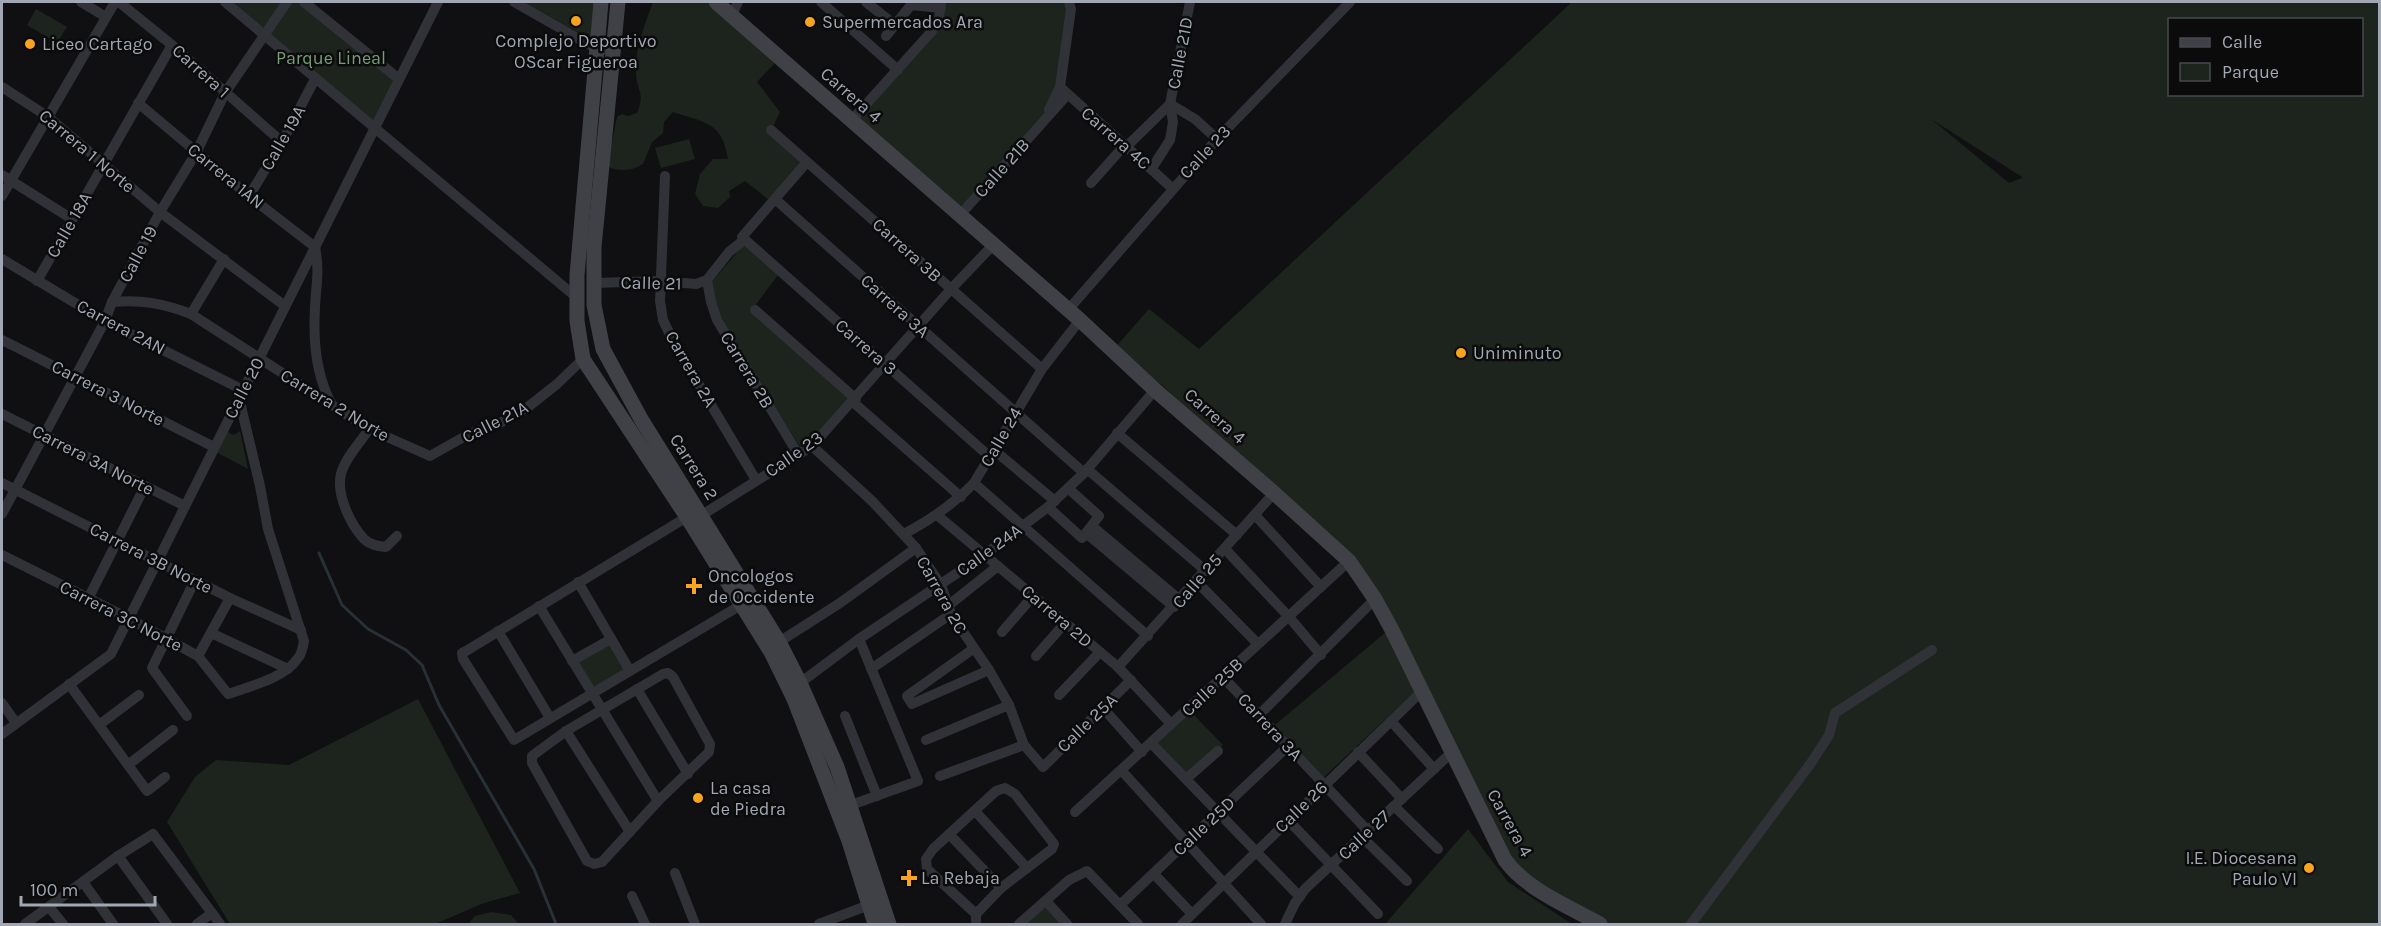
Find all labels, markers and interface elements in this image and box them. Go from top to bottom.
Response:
place label: Supermercados Ara [822,11,983,33]
marker: Complejo Deportivo OScar Figueroa [569,14,583,28]
marker: Supermercados Ara [803,15,817,29]
street label: Calle 21D [1162,15,1198,91]
legend [2168,18,2363,96]
place label: Complejo Deportivo OScar Figueroa [495,30,657,73]
text: Calle [2222,31,2262,53]
place label: Liceo Cartago [42,33,153,55]
marker: Liceo Cartago [23,37,37,51]
street label: Carrera 1 [168,39,234,103]
park label: Parque Lineal [276,47,386,69]
text: Parque [2222,61,2279,83]
street label: Carrera 4 [816,62,886,128]
street label: Calle 19A [256,102,310,174]
street label: Carrera 4C [1077,102,1155,174]
street label: Carrera 1 Norte [34,104,140,198]
street label: Calle 23 [1175,121,1235,183]
street label: Calle 21B [970,134,1034,202]
street label: Carrera 1AN [183,138,269,214]
street label: Calle 18A [41,188,97,262]
street label: Carrera 3B [868,213,946,287]
street label: Calle 19 [114,222,162,286]
street label: Carrera 3A [856,269,934,343]
street label: Calle 21 [620,271,682,295]
street label: Carrera 2AN [73,295,169,359]
street label: Carrera 3 [831,314,901,380]
street label: Carrera 2A [660,327,722,411]
street label: Carrera 2B [716,328,778,412]
place label: Uniminuto [1473,342,1562,364]
marker: Uniminuto [1454,346,1468,360]
street label: Calle 20 [219,354,269,422]
street label: Carrera 3 Norte [48,355,168,431]
street label: Carrera 2 Norte [277,364,393,446]
street label: Carrera 4 [1180,383,1250,449]
street label: Calle 21A [458,396,532,448]
street label: Calle 24 [975,403,1027,471]
street label: Carrera 3A Norte [28,420,158,500]
street label: Calle 23 [761,426,827,482]
street label: Carrera 2 [665,430,723,504]
street label: Carrera 3B Norte [86,518,216,598]
street label: Calle 24A [952,519,1026,581]
street label: Calle 25 [1167,549,1227,613]
street label: Carrera 2C [912,552,972,638]
place label: Oncologos de Occidente [708,565,815,608]
street label: Carrera 3C Norte [56,576,186,656]
marker: Oncologos de Occidente [685,577,703,595]
street label: Carrera 2D [1017,580,1097,652]
street label: Calle 25B [1177,653,1247,721]
street label: Carrera 3A [1233,688,1307,766]
street label: Calle 25A [1052,689,1122,757]
street label: Calle 26 [1270,776,1332,838]
place label: La casa de Piedra [710,777,786,820]
street label: Carrera 4 [1482,785,1538,861]
marker: La casa de Piedra [691,791,705,805]
street label: Calle 25D [1168,792,1240,860]
street label: Calle 27 [1333,805,1395,865]
place label: I.E. Diocesana Paulo VI [2185,847,2297,890]
marker: I.E. Diocesana Paulo VI [2302,861,2316,875]
place label: La Rebaja [921,867,1000,889]
scale bar [21,869,154,907]
marker: La Rebaja [902,871,916,885]
text: 100 m [30,879,78,901]

